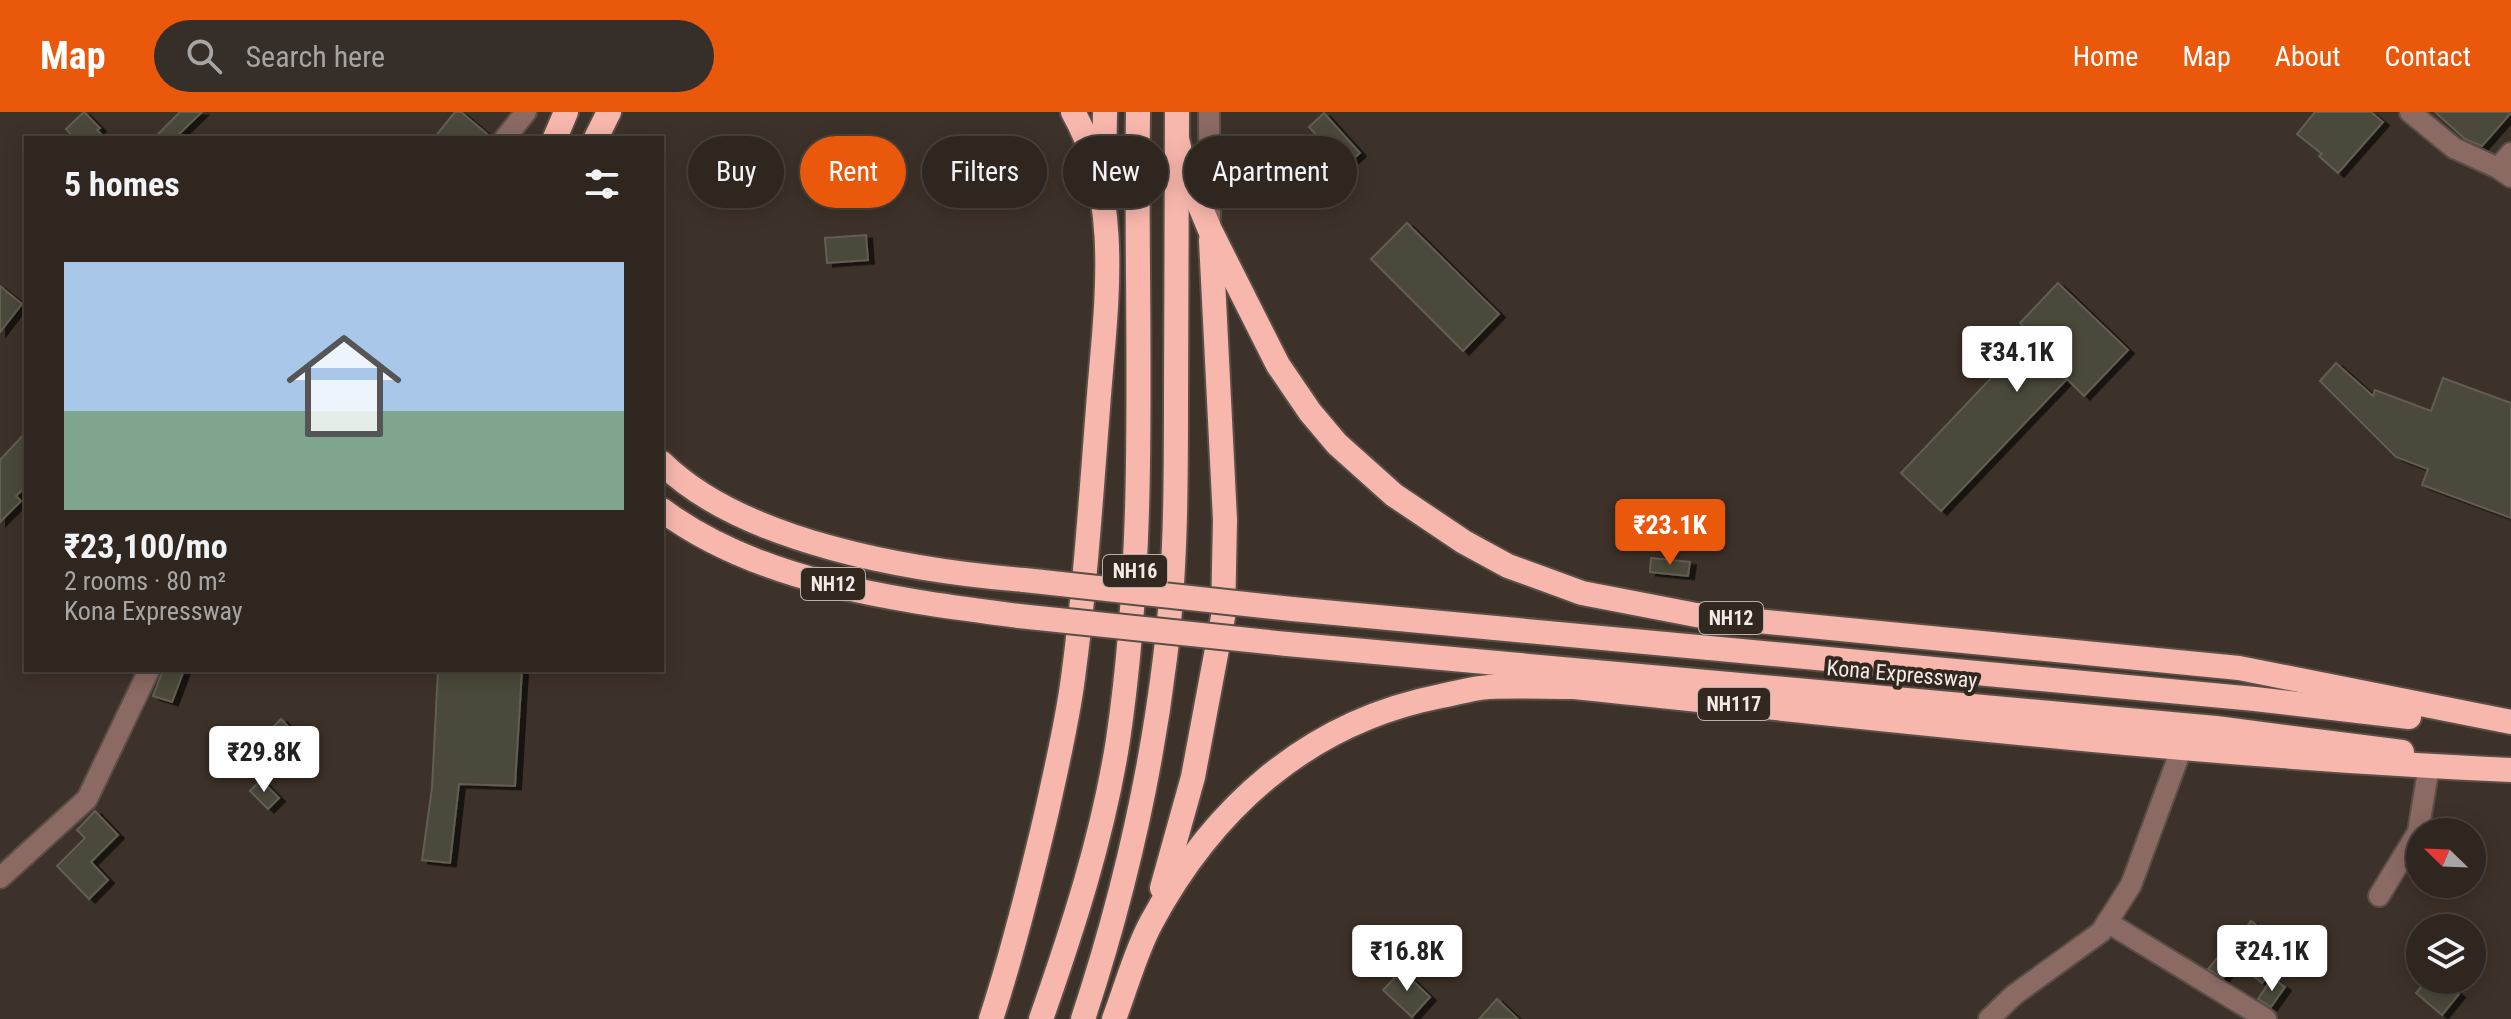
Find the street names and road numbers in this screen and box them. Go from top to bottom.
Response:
road number: NH16 [1103,555,1167,587]
road number: NH12 [801,568,865,600]
road number: NH12 [1699,602,1763,634]
street label: Kona Expressway [1826,655,1978,693]
road number: NH117 [1698,688,1770,720]

